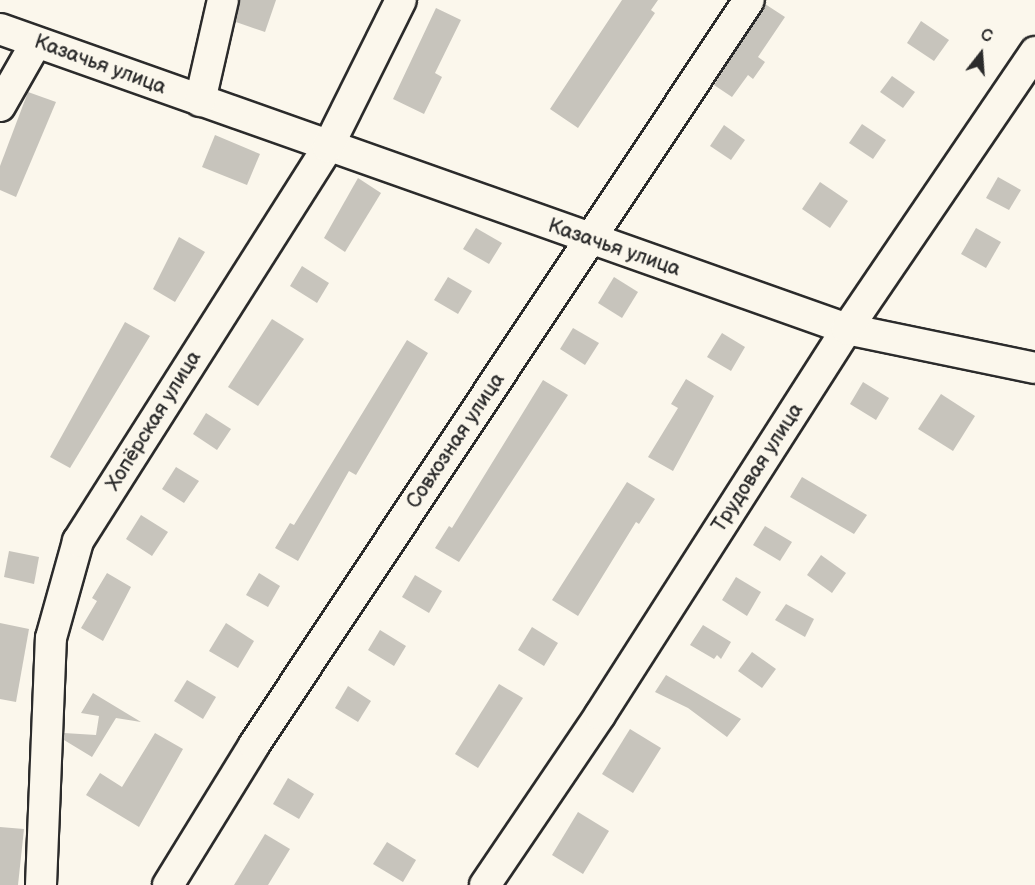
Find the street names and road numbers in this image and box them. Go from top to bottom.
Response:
street label: Казачья улица [31,30,169,100]
street label: Казачья улица [545,214,683,282]
street label: Хопёрская улица [101,347,207,495]
street label: Совхозная улица [402,369,510,513]
street label: Трудовая улица [707,399,809,537]

